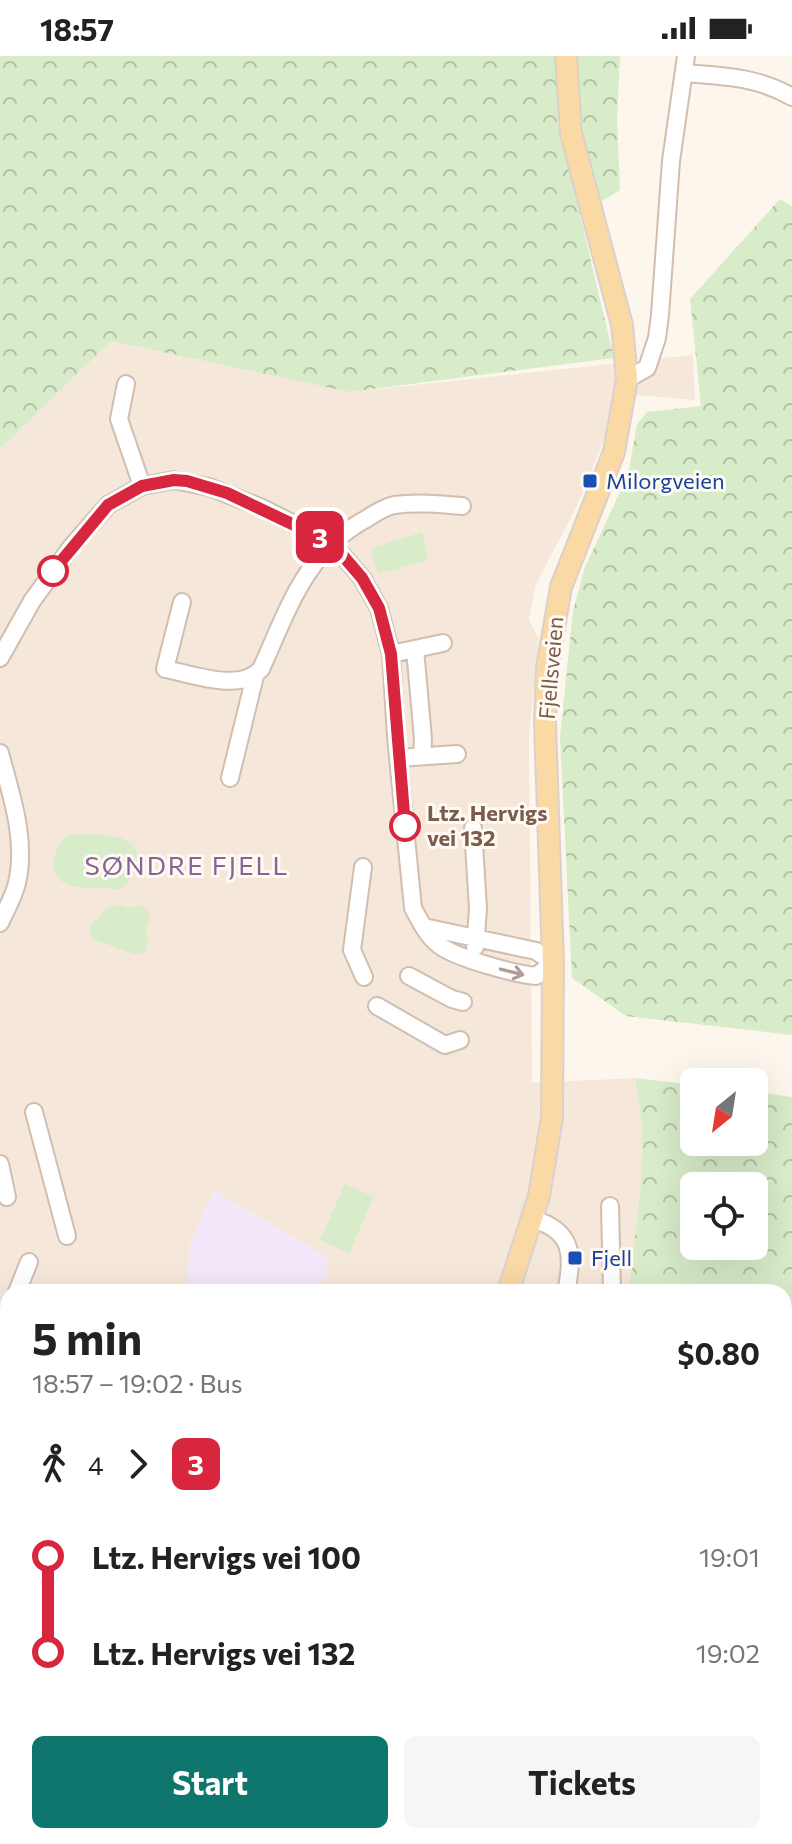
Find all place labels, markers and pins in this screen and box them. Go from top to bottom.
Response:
place label: Milorgveien [606,467,725,494]
marker: Milorgveien [581,472,599,490]
unlabelled marker [38,556,68,586]
place label: Ltz. Hervigs vei 132 [427,799,547,851]
marker: Ltz. Hervigs vei 132 [390,811,420,841]
place label: Fjell [591,1244,632,1271]
marker: Fjell [566,1249,584,1267]

